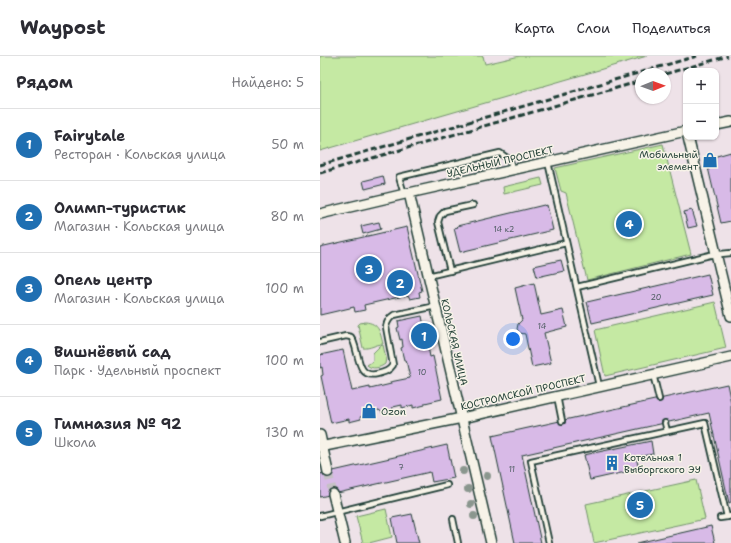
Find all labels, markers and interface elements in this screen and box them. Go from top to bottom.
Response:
text: Waypost [20,15,105,40]
text: Карта [514,19,555,37]
text: Слои [577,19,610,37]
text: Поделиться [632,19,711,37]
north arrow [635,68,671,104]
map controls [683,68,719,140]
button: + [683,68,719,104]
text: Рядом [16,71,73,93]
text: Найдено: 5 [231,74,304,91]
button: − [683,104,719,140]
text: Fairytale [54,126,125,146]
text: 1 [26,136,32,153]
text: 50 m [271,136,304,153]
street label: УДЕЛЬНЫЙ ПРОСПЕКТ [446,143,555,180]
text: Ресторан · Кольская улица [54,146,226,163]
place label: Мобильный элемент [639,148,699,173]
shop icon: Мобильный элемент [701,151,719,169]
text: Олимп-туристик [54,198,186,218]
text: 2 [24,208,34,225]
text: 80 m [270,208,304,225]
pin: 4 [616,209,642,239]
text: Магазин · Кольская улица [54,218,224,235]
house number: 14 к2 [494,224,515,235]
pin: 3 [356,254,382,284]
pin: 2 [387,268,413,298]
text: Опель центр [54,270,153,290]
text: 3 [24,280,34,297]
text: 100 m [265,280,304,297]
text: Магазин · Кольская улица [54,290,224,307]
house number: 20 [651,292,661,303]
street label: КОЛЬСКАЯ УЛИЦА [438,297,471,387]
pin: 1 [411,321,437,351]
house number: 14 [538,321,547,332]
your location [503,329,523,349]
text: Вишнёвый сад [54,342,171,362]
text: 4 [24,352,34,369]
text: 100 m [265,352,304,369]
text: Парк · Удельный проспект [54,362,221,379]
house number: 10 [418,367,426,378]
street label: КОСТРОМСКОЙ ПРОСПЕКТ [459,372,587,413]
shop icon: Ozon [360,402,378,420]
place label: Ozon [381,405,406,418]
text: Гимназия № 92 [54,414,181,434]
text: 5 [25,424,33,441]
text: 130 m [266,424,304,441]
text: Школа [54,434,96,451]
place label: Котельная 1 Выборгского ЭУ [624,451,701,476]
building icon: Котельная 1 Выборгского ЭУ [603,454,621,472]
house number: 7 [398,462,404,473]
house number: 11 [509,464,515,475]
pin: 5 [627,490,653,520]

